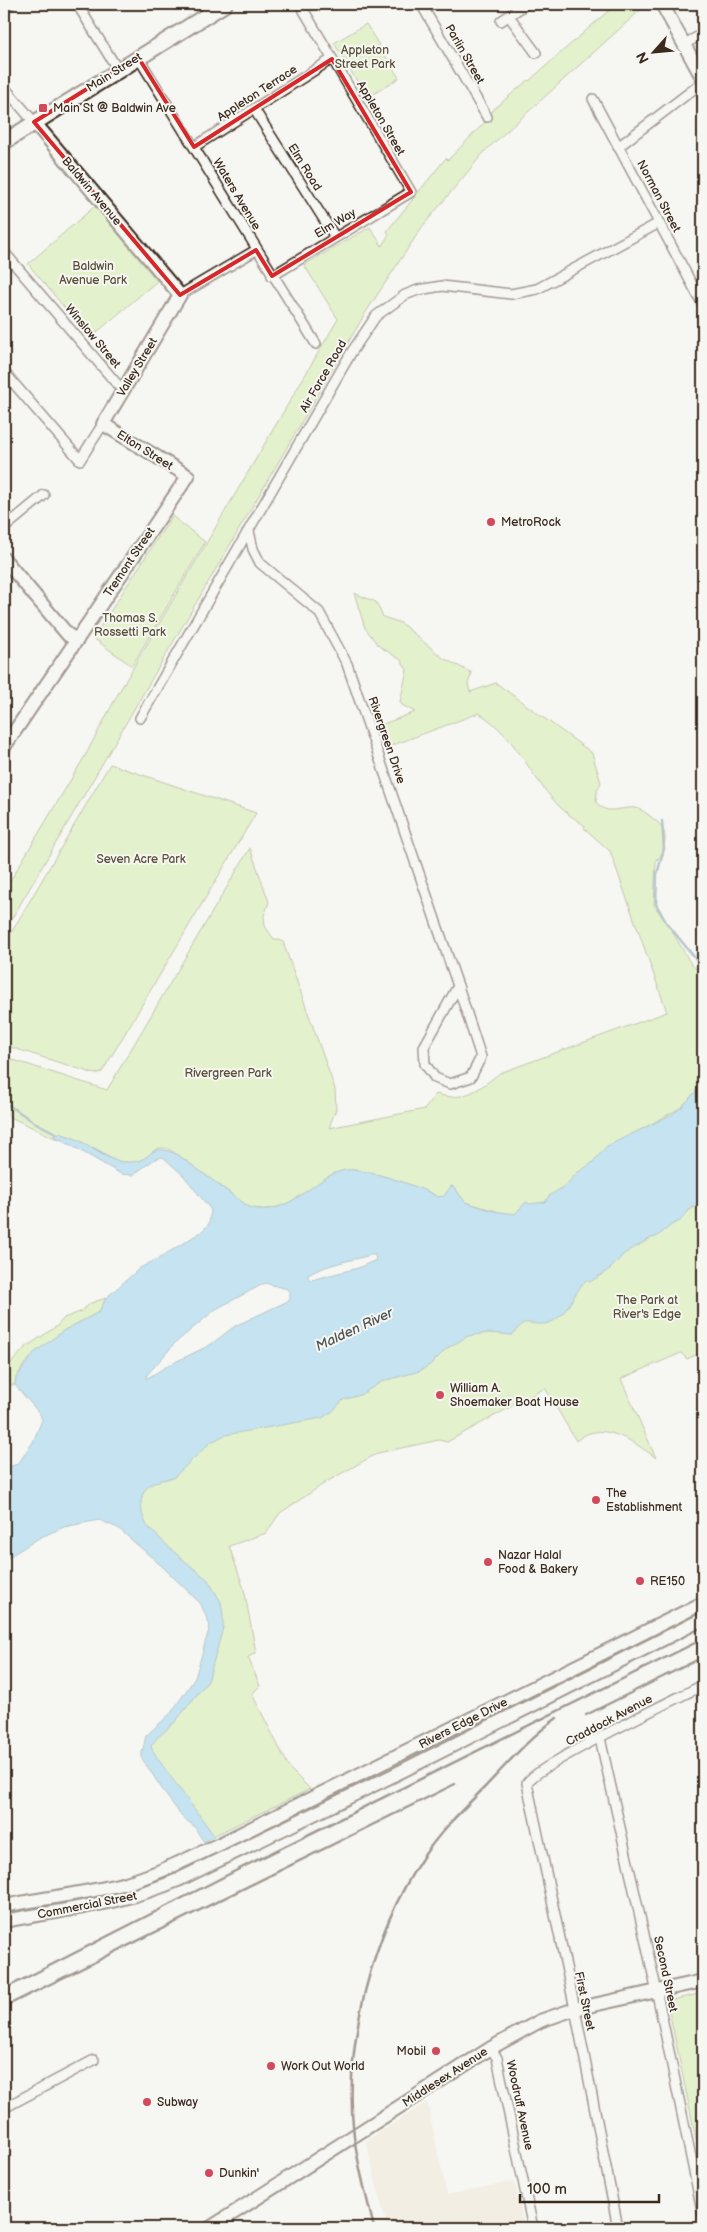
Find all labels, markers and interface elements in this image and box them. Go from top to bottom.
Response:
street label: Parlin Street [441,22,488,87]
north arrow [630,28,680,78]
park label: Appleton Street Park [335,43,395,72]
street label: Main Street [84,49,145,95]
text: N [633,49,653,66]
street label: Appleton Terrace [214,62,300,125]
street label: Appleton Street [353,78,408,159]
place label: Main St @ Baldwin Ave [53,101,176,116]
marker: Main St @ Baldwin Ave [37,102,49,114]
street label: Elm Road [284,141,325,194]
street label: Baldwin Avenue [59,154,125,229]
street label: Waters Avenue [209,156,264,233]
street label: Norman Street [633,158,684,235]
street label: Elm Way [312,205,359,242]
park label: Baldwin Avenue Park [59,259,127,288]
street label: Winslow Street [61,301,124,372]
street label: Valley Street [114,335,161,399]
street label: Air Force Road [297,337,350,415]
street label: Elton Street [114,427,176,474]
place label: MetroRock [501,515,561,530]
marker: MetroRock [485,516,497,528]
street label: Tremont Street [101,524,158,600]
park label: Thomas S. Rossetti Park [94,611,166,640]
street label: Rivergreen Drive [365,695,408,786]
park label: Seven Acre Park [96,852,186,867]
park label: Rivergreen Park [184,1066,272,1081]
park label: The Park at River's Edge [613,1293,681,1322]
water label: Malden River [313,1304,396,1355]
place label: William A. Shoemaker Boat House [450,1381,579,1410]
marker: William A. Shoemaker Boat House [434,1389,446,1401]
place label: The Establishment [606,1486,683,1515]
marker: The Establishment [590,1494,602,1506]
place label: Nazar Halal Food & Bakery [498,1548,578,1577]
marker: Nazar Halal Food & Bakery [482,1556,494,1568]
place label: RE150 [650,1574,685,1589]
marker: RE150 [634,1575,646,1587]
street label: Craddock Avenue [563,1691,655,1750]
street label: Rivers Edge Drive [416,1695,510,1752]
street label: Commercial Street [36,1888,138,1922]
street label: Second Street [650,1935,681,2014]
street label: First Street [571,1970,598,2032]
place label: Mobil [397,2044,426,2059]
street label: Middlesex Avenue [400,2044,491,2111]
marker: Mobil [430,2045,442,2057]
place label: Work Out World [281,2059,365,2074]
street label: Woodruff Avenue [503,2059,536,2152]
marker: Work Out World [265,2060,277,2072]
place label: Subway [157,2095,198,2110]
marker: Subway [141,2096,153,2108]
place label: Dunkin' [219,2166,259,2181]
marker: Dunkin' [203,2167,215,2179]
scale bar [520,2172,658,2204]
text: 100 m [527,2180,567,2199]

